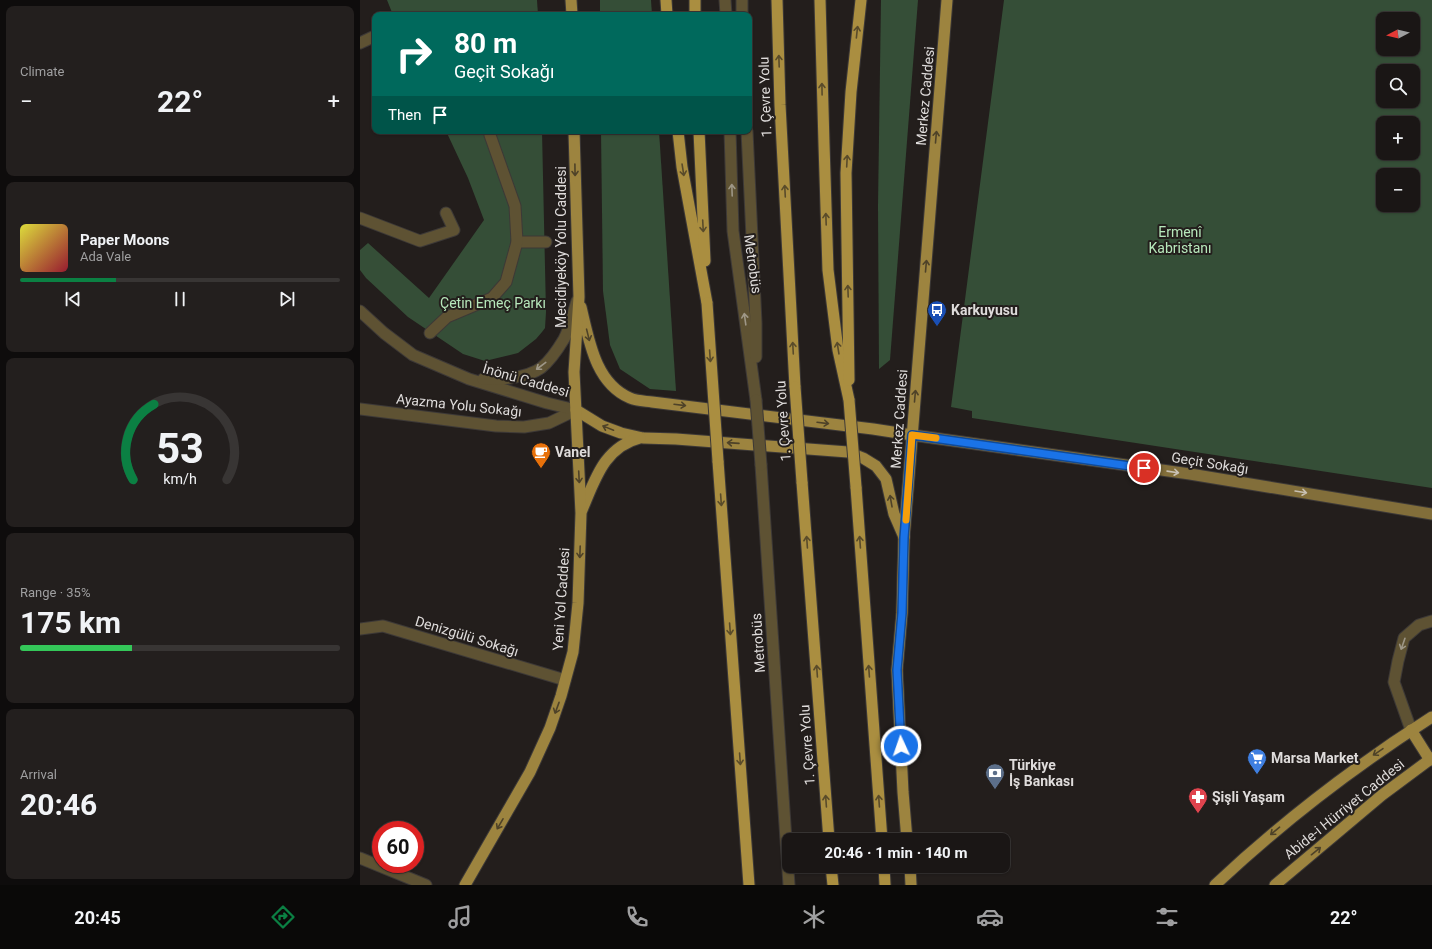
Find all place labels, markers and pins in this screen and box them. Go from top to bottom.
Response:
bus stop icon: Karkuyusu [926,299,948,327]
place label: Karkuyusu [951,302,1018,318]
cafe icon: Vanel [530,441,552,469]
place label: Vanel [555,444,590,460]
pin [1127,451,1161,485]
supermarket icon: Marsa Market [1246,747,1268,775]
place label: Marsa Market [1271,750,1359,766]
place label: Türkiye İş Bankası [1009,757,1074,789]
bank icon: Türkiye İş Bankası [984,762,1006,790]
pharmacy icon: Şişli Yaşam [1187,786,1209,814]
place label: Şişli Yaşam [1212,789,1285,805]

